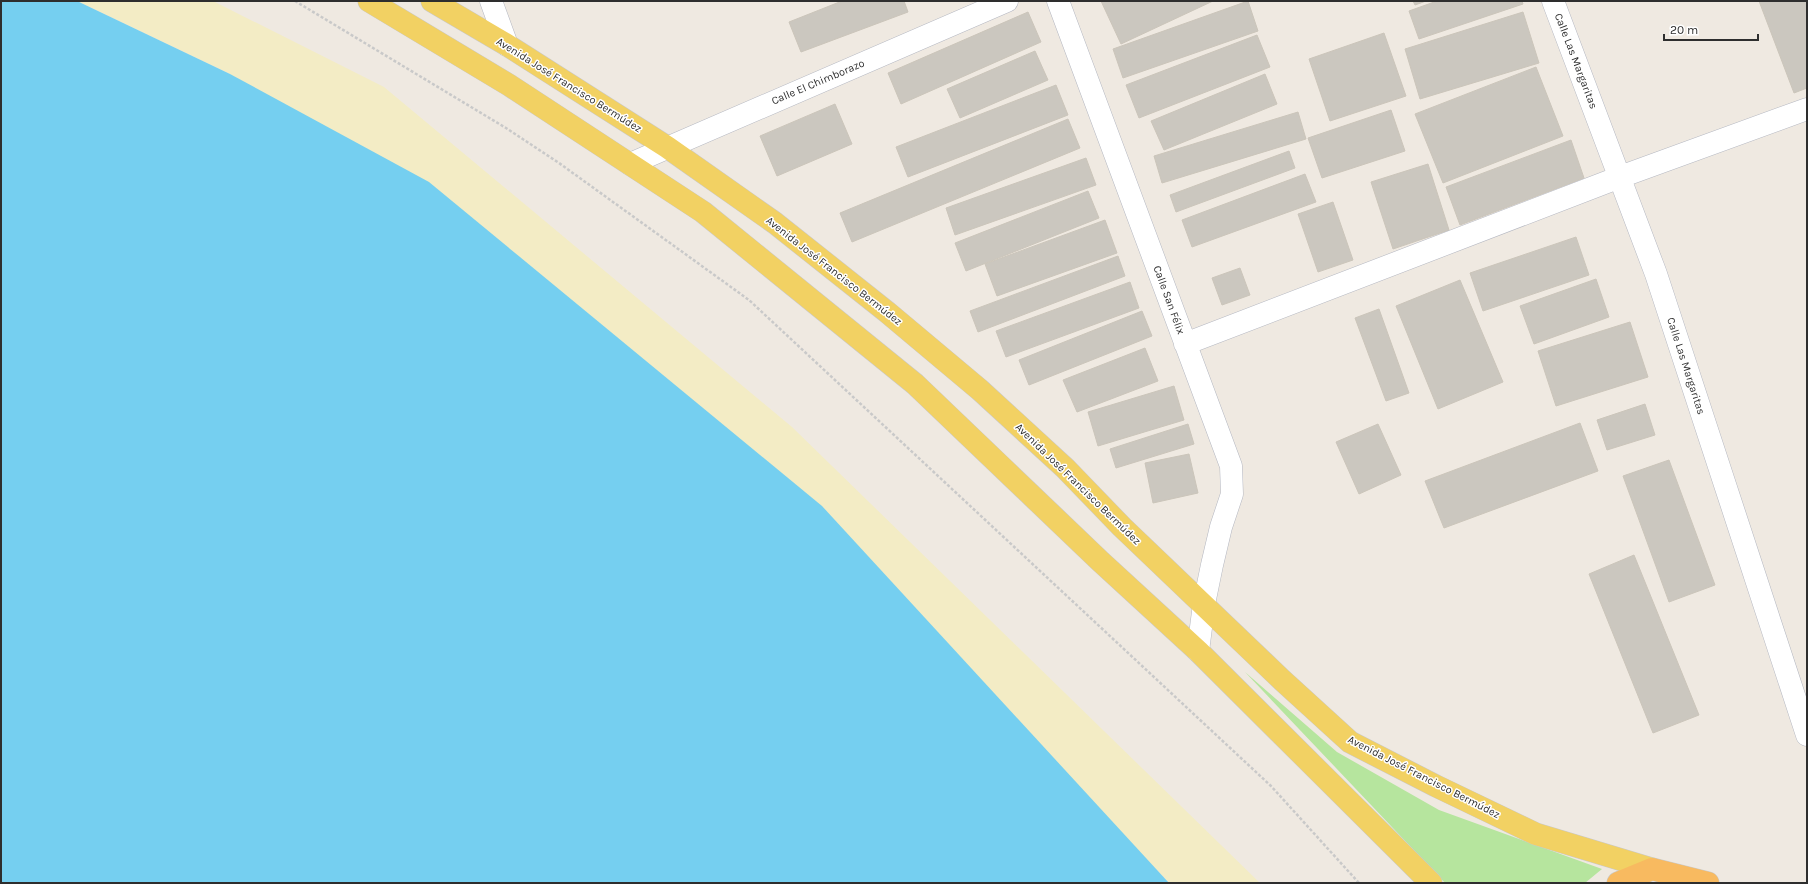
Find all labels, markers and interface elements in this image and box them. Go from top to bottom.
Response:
street label: Calle Las Margaritas [1552,11,1600,111]
scale bar [1664,16,1758,42]
text: 20 m [1670,23,1698,37]
street label: Avenida José Francisco Bermúdez [494,35,644,135]
street label: Calle El Chimborazo [770,57,866,107]
street label: Avenida José Francisco Bermúdez [763,214,905,328]
street label: Calle San Félix [1151,264,1188,337]
street label: Calle Las Margaritas [1664,316,1708,416]
street label: Avenida José Francisco Bermúdez [1013,421,1143,547]
street label: Avenida José Francisco Bermúdez [1346,733,1502,821]

